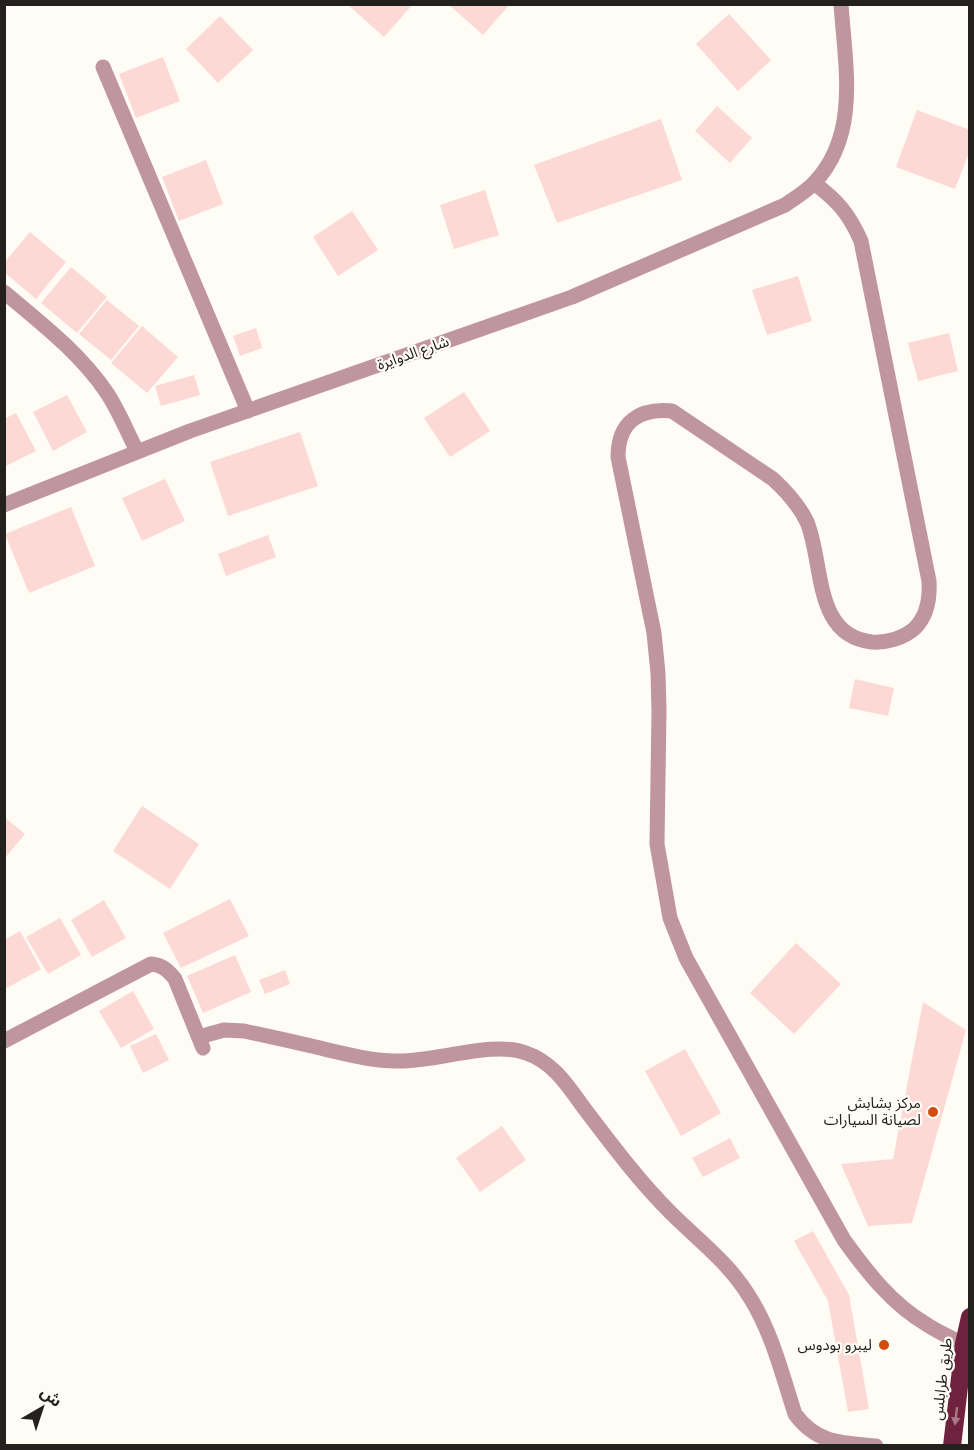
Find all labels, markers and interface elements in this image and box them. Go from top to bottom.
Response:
street label: شارع الدوايرة [374,331,453,377]
place label: مركز بشابش لصيانة السيارات [824,1093,921,1130]
marker: مركز بشابش لصيانة السيارات [926,1105,940,1119]
place label: ليبرو بودوس [798,1335,872,1355]
street label: طريق طرابلس [927,1337,957,1421]
marker: ليبرو بودوس [877,1338,891,1352]
north arrow [12,1378,72,1438]
text: ش [36,1382,66,1412]
one-way arrow [951,1407,961,1426]

